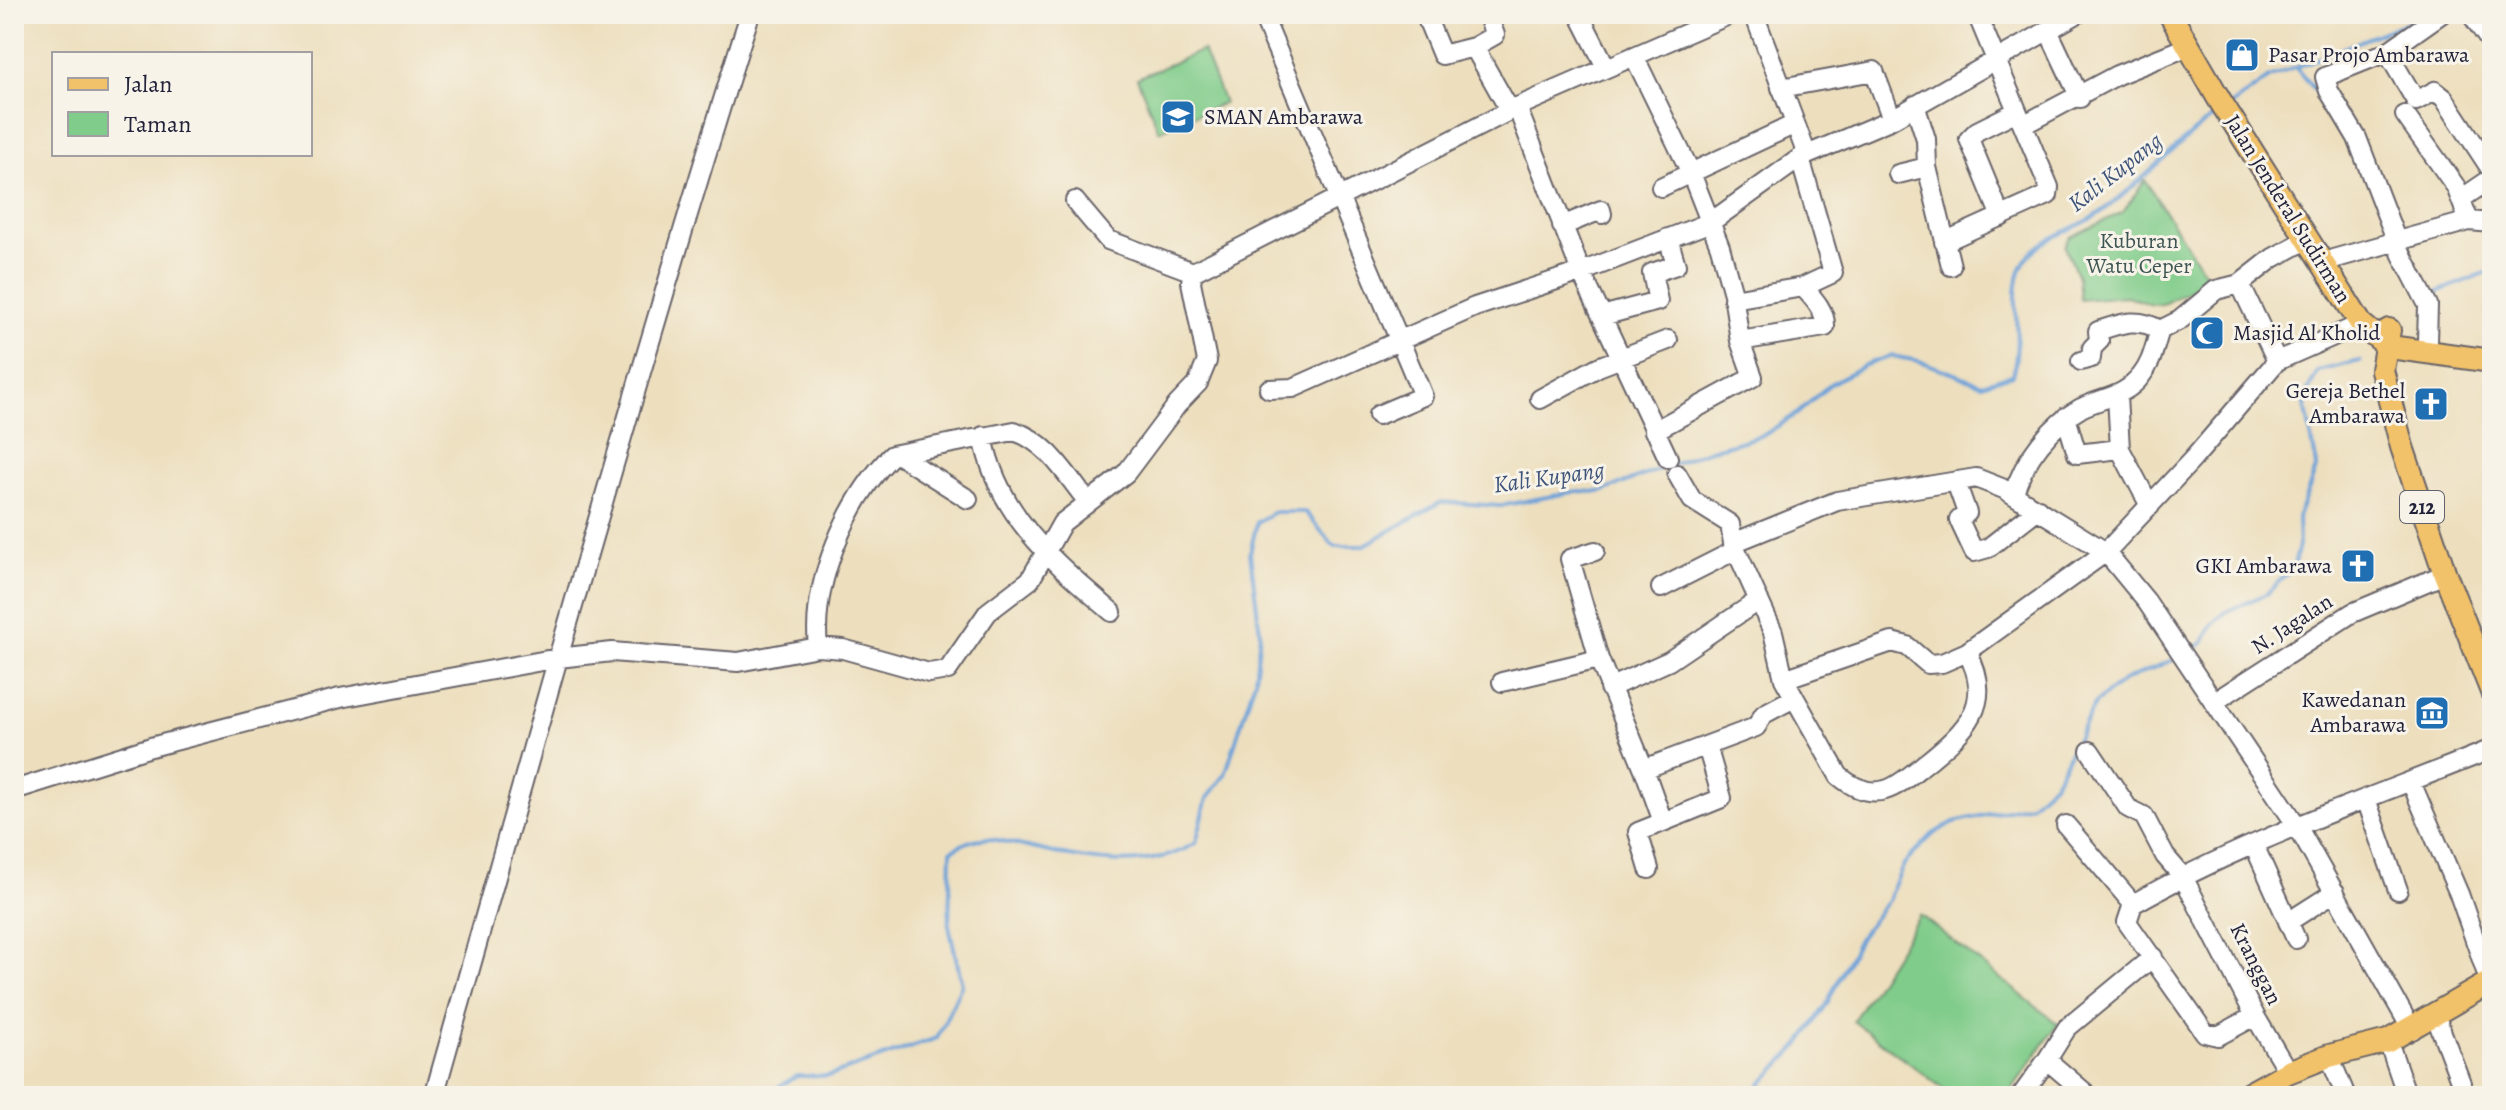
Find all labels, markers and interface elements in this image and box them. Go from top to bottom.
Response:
shop icon: Pasar Projo Ambarawa [2223,36,2261,74]
place label: Pasar Projo Ambarawa [2268,40,2470,70]
legend [52,52,312,156]
text: Jalan [124,68,173,100]
school or university icon: SMAN Ambarawa [1159,98,1197,136]
place label: SMAN Ambarawa [1204,102,1364,132]
text: Taman [124,108,191,140]
street label: Jalan Jenderal Sudirman [2218,109,2358,309]
water label: Kali Kupang [2061,125,2169,219]
park label: Kuburan Watu Ceper [2085,226,2192,281]
mosque icon: Masjid Al Kholid [2188,314,2226,352]
place label: Masjid Al Kholid [2233,318,2381,348]
place label: Gereja Bethel Ambarawa [2286,376,2406,431]
church icon: Gereja Bethel Ambarawa [2412,385,2450,423]
water label: Kali Kupang [1492,453,1607,501]
road number: 212 [2400,491,2444,523]
church icon: GKI Ambarawa [2339,547,2377,585]
place label: GKI Ambarawa [2196,551,2333,581]
street label: N. Jagalan [2246,587,2338,661]
place label: Kawedanan Ambarawa [2301,685,2407,740]
museum icon: Kawedanan Ambarawa [2413,694,2451,732]
street label: Kranggan [2223,918,2289,1010]

